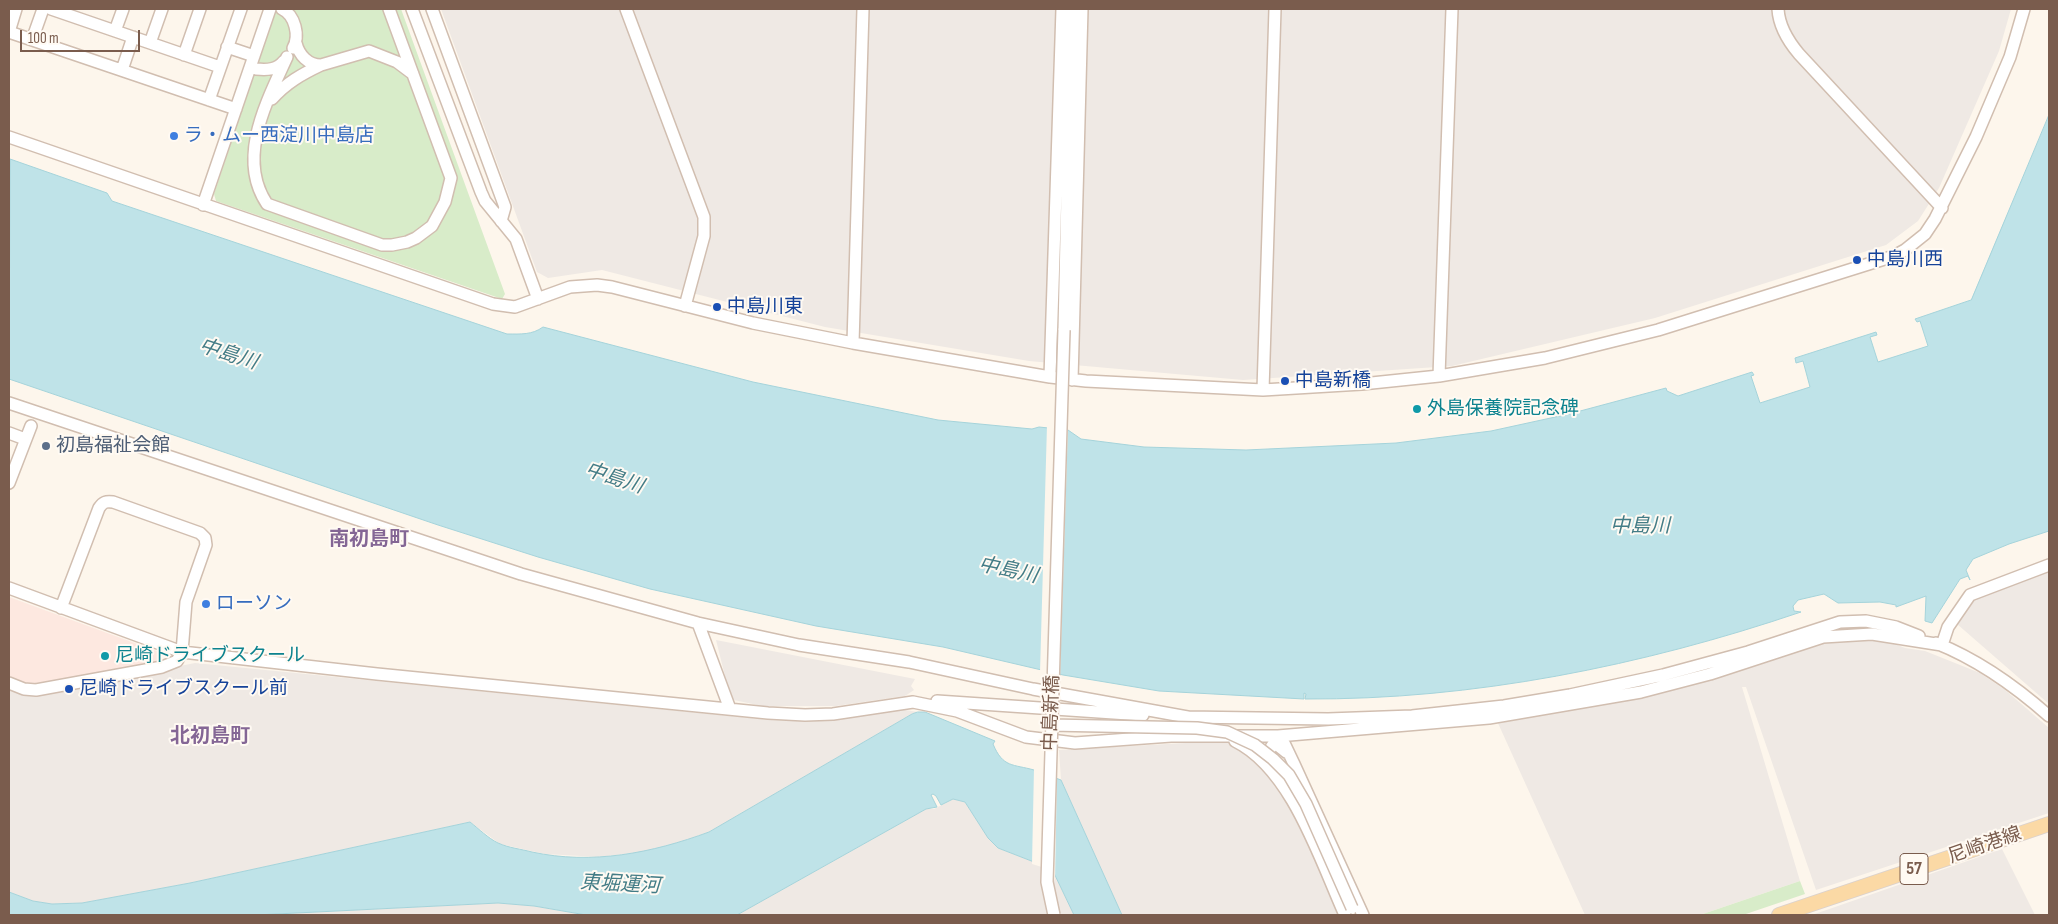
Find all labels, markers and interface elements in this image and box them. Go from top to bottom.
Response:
scale bar [22,20,142,52]
text: 100 m [28,29,59,48]
place label: ラ・ムー西淀川中島店 [184,125,374,147]
marker: ラ・ムー西淀川中島店 [168,130,180,142]
place label: 中島川西 [1867,249,1943,271]
marker: 中島川西 [1851,254,1863,266]
place label: 中島川東 [727,296,803,318]
marker: 中島川東 [711,301,723,313]
water label: 中島川 [196,334,260,376]
place label: 中島新橋 [1295,370,1371,392]
marker: 中島新橋 [1279,375,1291,387]
place label: 外島保養院記念碑 [1427,398,1579,420]
marker: 外島保養院記念碑 [1411,403,1423,415]
place label: 初島福祉会館 [56,435,170,457]
marker: 初島福祉会館 [40,440,52,452]
water label: 中島川 [582,458,646,500]
water label: 中島川 [1610,515,1670,539]
district label: 南初島町 [329,528,409,552]
water label: 中島川 [976,553,1040,589]
place label: ローソン [216,593,292,615]
marker: ローソン [200,598,212,610]
place label: 尼崎ドライブスクール [115,645,305,667]
marker: 尼崎ドライブスクール [99,650,111,662]
street label: 中島新橋 [1039,675,1065,751]
place label: 尼崎ドライブスクール前 [79,678,288,700]
marker: 尼崎ドライブスクール前 [63,683,75,695]
district label: 北初島町 [170,725,250,749]
street label: 尼崎港線 [1945,823,2025,869]
road number: 57 [1900,854,1928,884]
water label: 東堀運河 [579,871,661,899]

